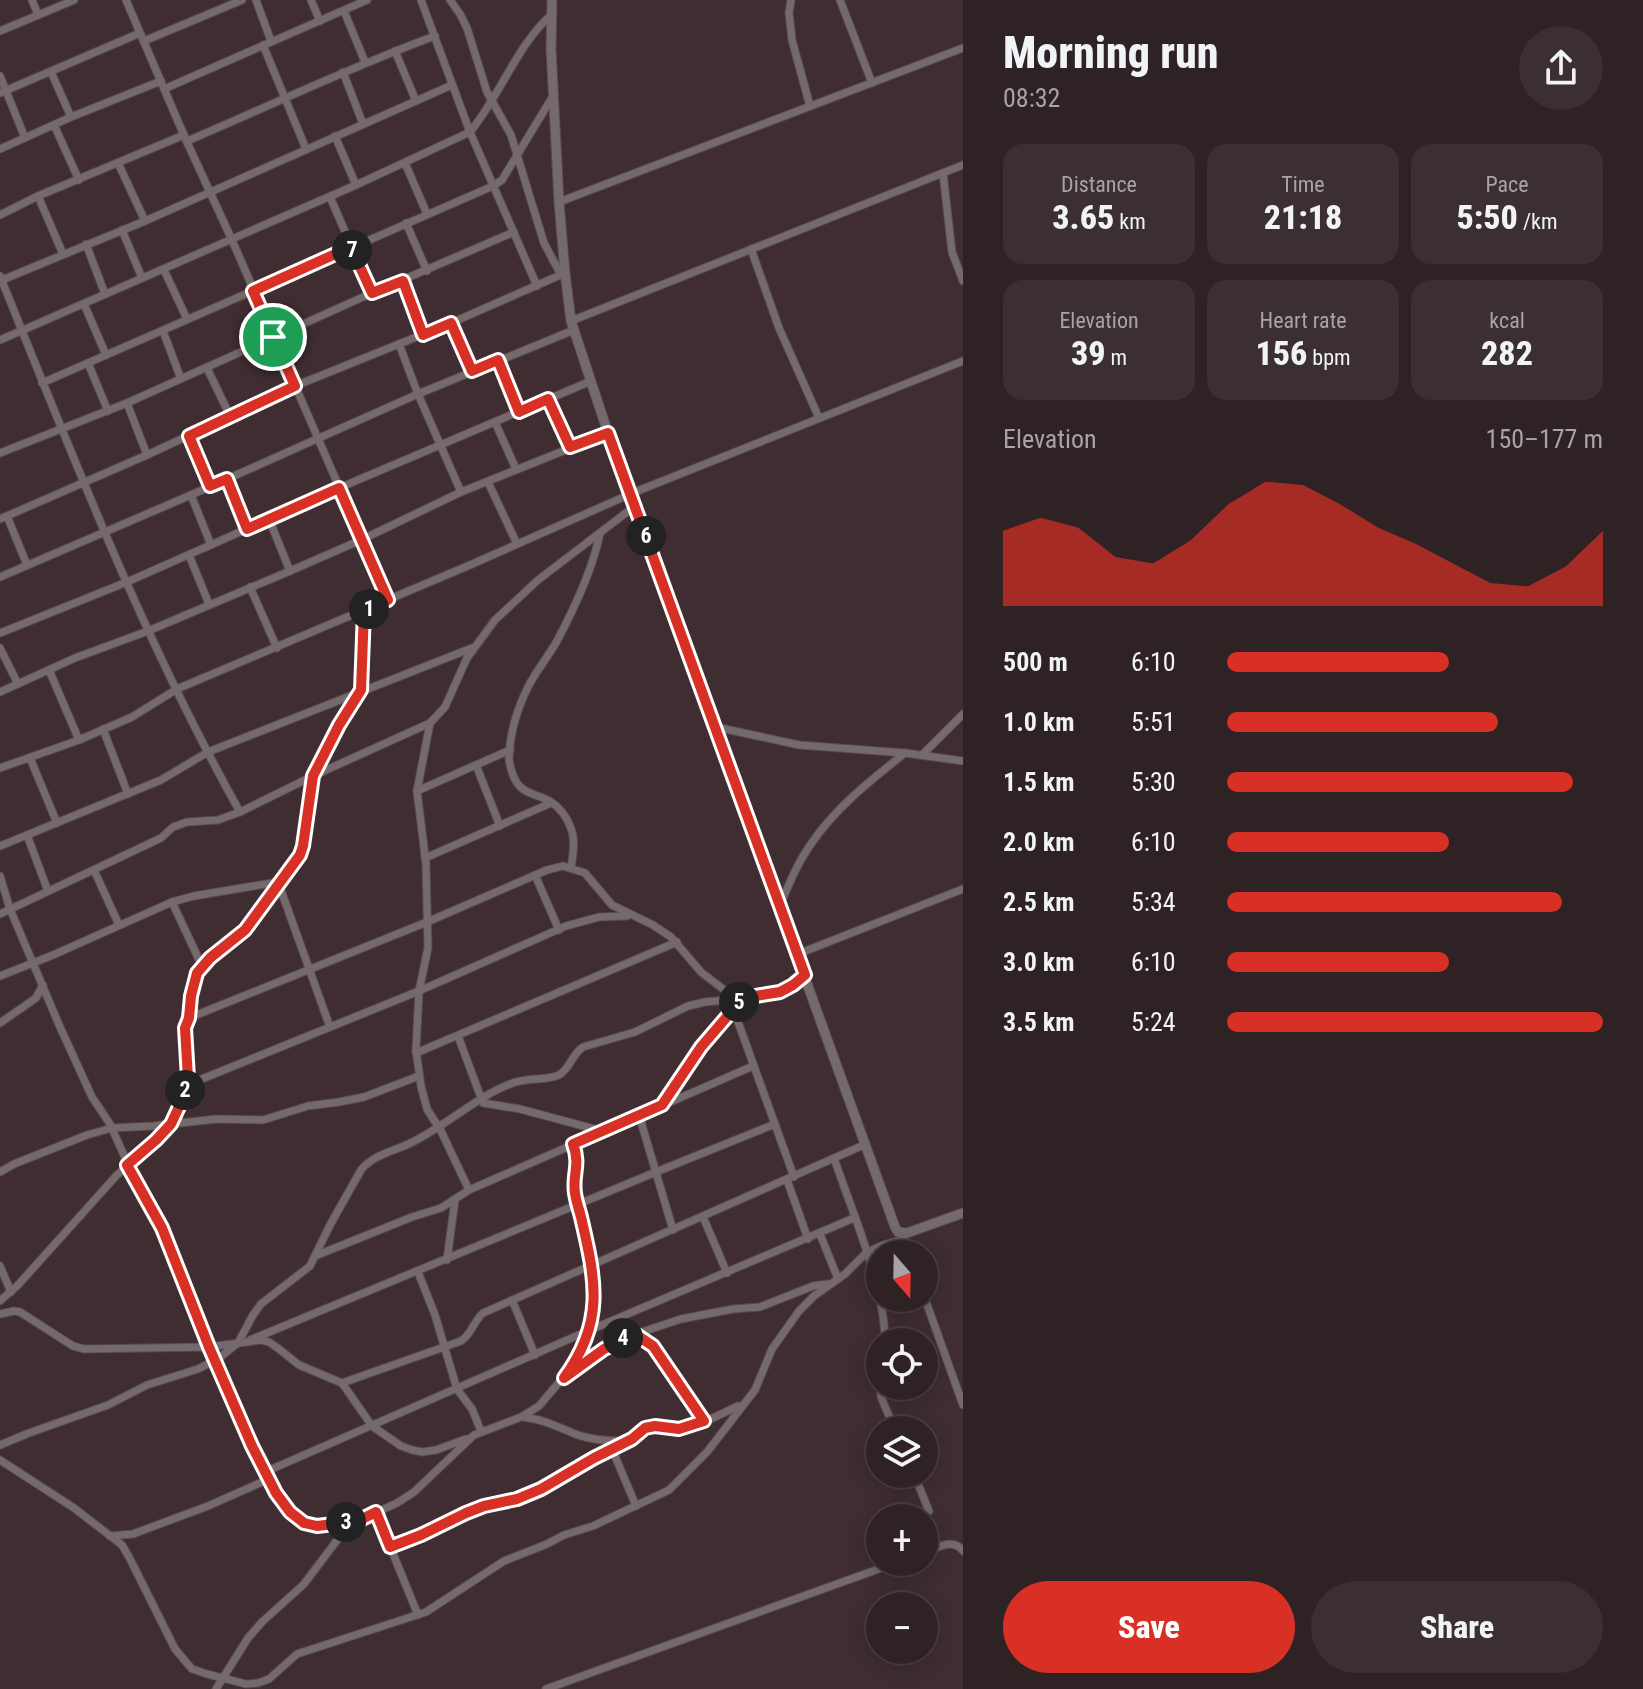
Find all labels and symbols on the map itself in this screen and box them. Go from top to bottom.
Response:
pin: 7 [332,230,372,270]
pin [239,303,307,371]
pin: 6 [626,516,666,556]
pin: 1 [349,589,389,629]
pin: 5 [719,982,759,1022]
pin: 2 [165,1070,205,1110]
north arrow [866,1240,938,1312]
pin: 4 [603,1318,643,1358]
pin: 3 [326,1502,366,1542]

